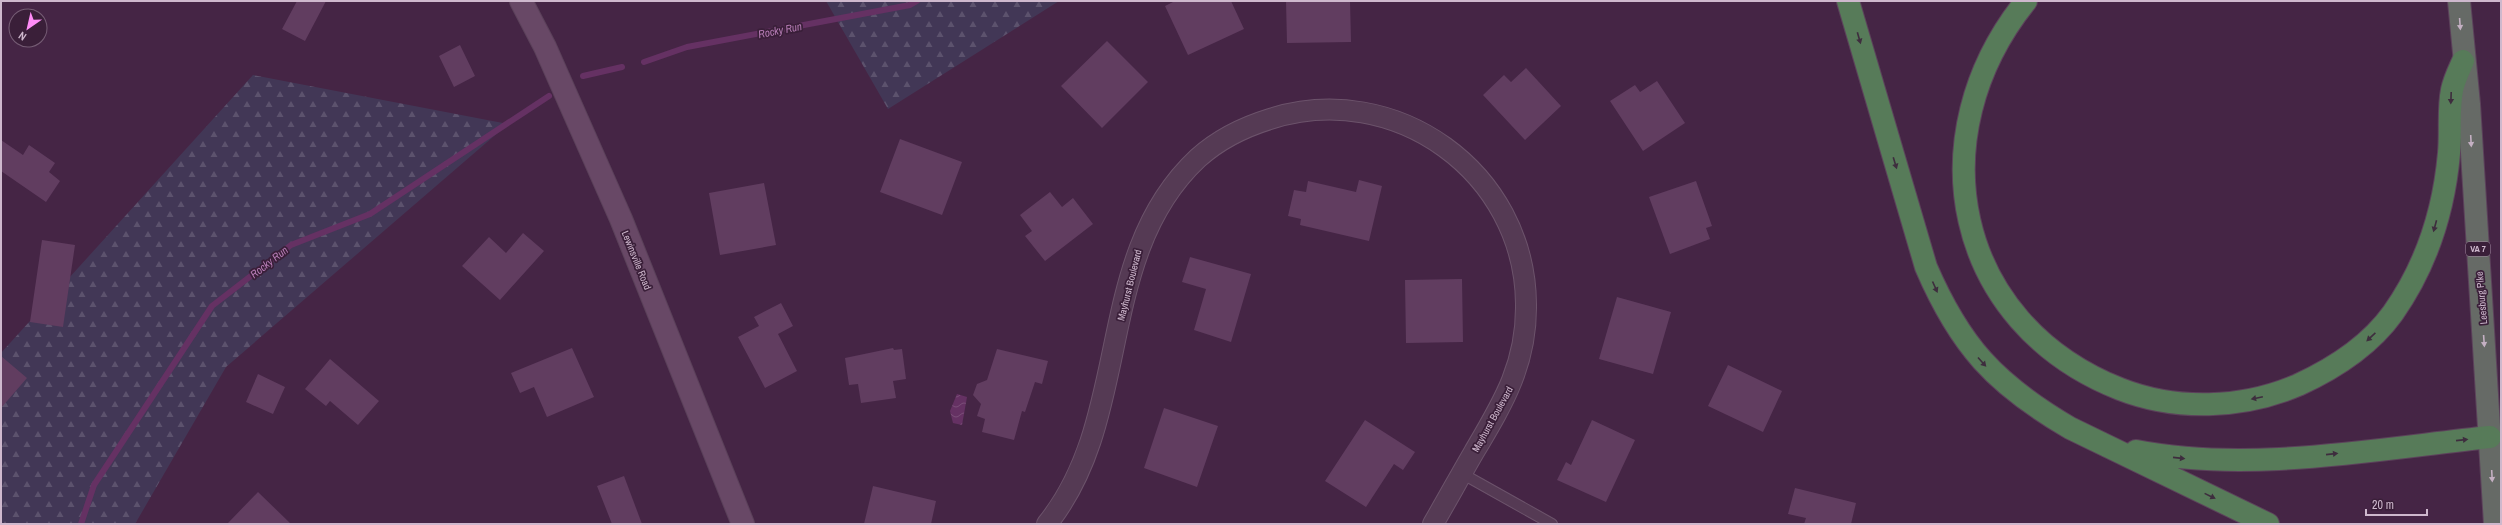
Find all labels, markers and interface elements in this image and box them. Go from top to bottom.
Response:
north arrow [8,8,48,48]
one-way arrow [2457,18,2464,30]
water label: Rocky Run [757,19,803,41]
text: N [16,29,29,44]
one-way arrow [1856,33,1862,45]
one-way arrow [2448,92,2455,104]
one-way arrow [2468,135,2475,147]
one-way arrow [1892,158,1898,170]
one-way arrow [2431,220,2437,232]
street label: Lewinsville Road [619,229,654,292]
road number: VA 7 [2466,242,2490,256]
water label: Rocky Run [247,243,291,281]
street label: Mayhurst Boulevard [1114,248,1145,322]
street label: Leesburg Pike [2473,271,2490,325]
one-way arrow [1932,281,1938,293]
one-way arrow [2366,333,2376,342]
one-way arrow [2481,335,2488,347]
one-way arrow [1978,357,1987,367]
street label: Mayhurst Boulevard [1469,384,1516,454]
one-way arrow [2251,395,2263,401]
one-way arrow [2456,437,2468,443]
one-way arrow [2326,450,2338,457]
one-way arrow [2173,455,2185,462]
one-way arrow [2489,470,2496,482]
scale bar [2366,491,2427,517]
one-way arrow [2205,493,2216,499]
text: 20 m [2372,497,2394,513]

